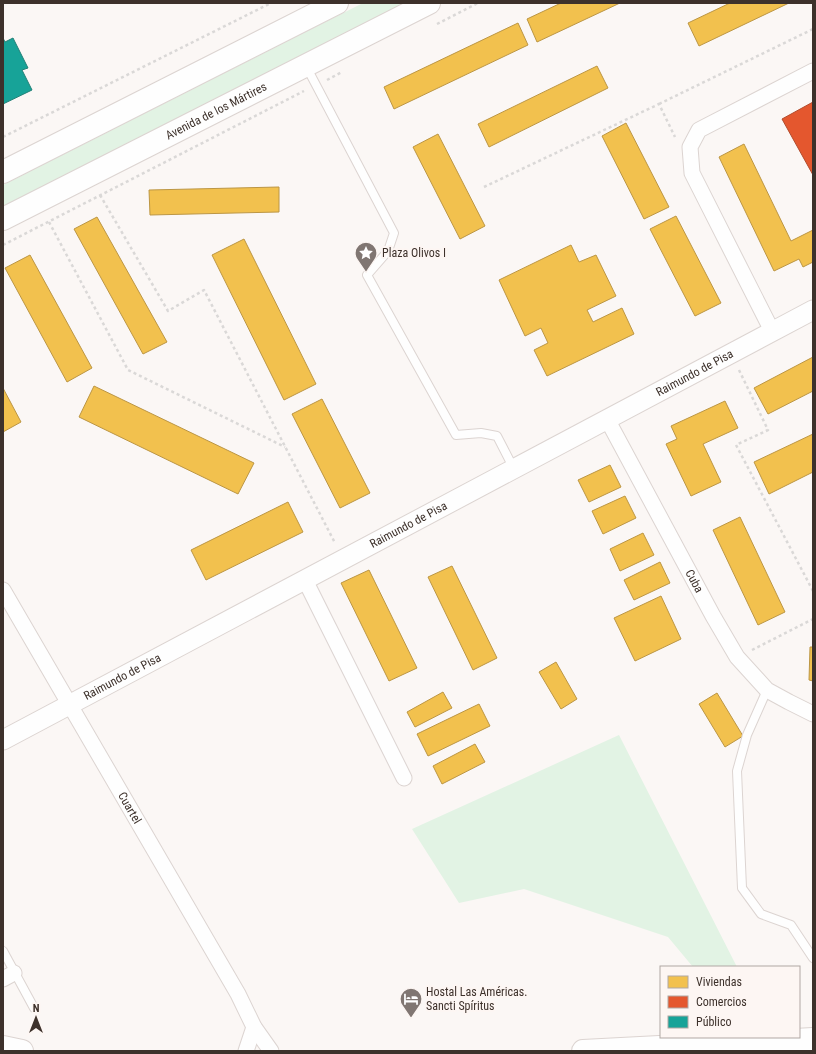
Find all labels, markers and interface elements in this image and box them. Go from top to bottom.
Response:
street label: Avenida de los Mártires [163,79,269,142]
place icon: Plaza Olivos I [353,240,379,273]
place label: Plaza Olivos I [382,246,446,260]
street label: Raimundo de Pisa [654,347,736,399]
street label: Raimundo de Pisa [367,498,450,551]
street label: Cuba [682,567,706,595]
street label: Raimundo de Pisa [81,650,163,703]
street label: Cuartel [115,789,144,826]
legend [660,966,800,1038]
text: Viviendas [696,975,742,989]
place label: Hostal Las Américas. Sancti Spíritus [426,985,527,1013]
hotel icon: Hostal Las Américas. Sancti Spíritus [398,986,424,1019]
text: Comercios [696,995,747,1009]
north arrow [16,998,56,1038]
text: N [33,1002,40,1015]
text: Público [696,1015,731,1029]

